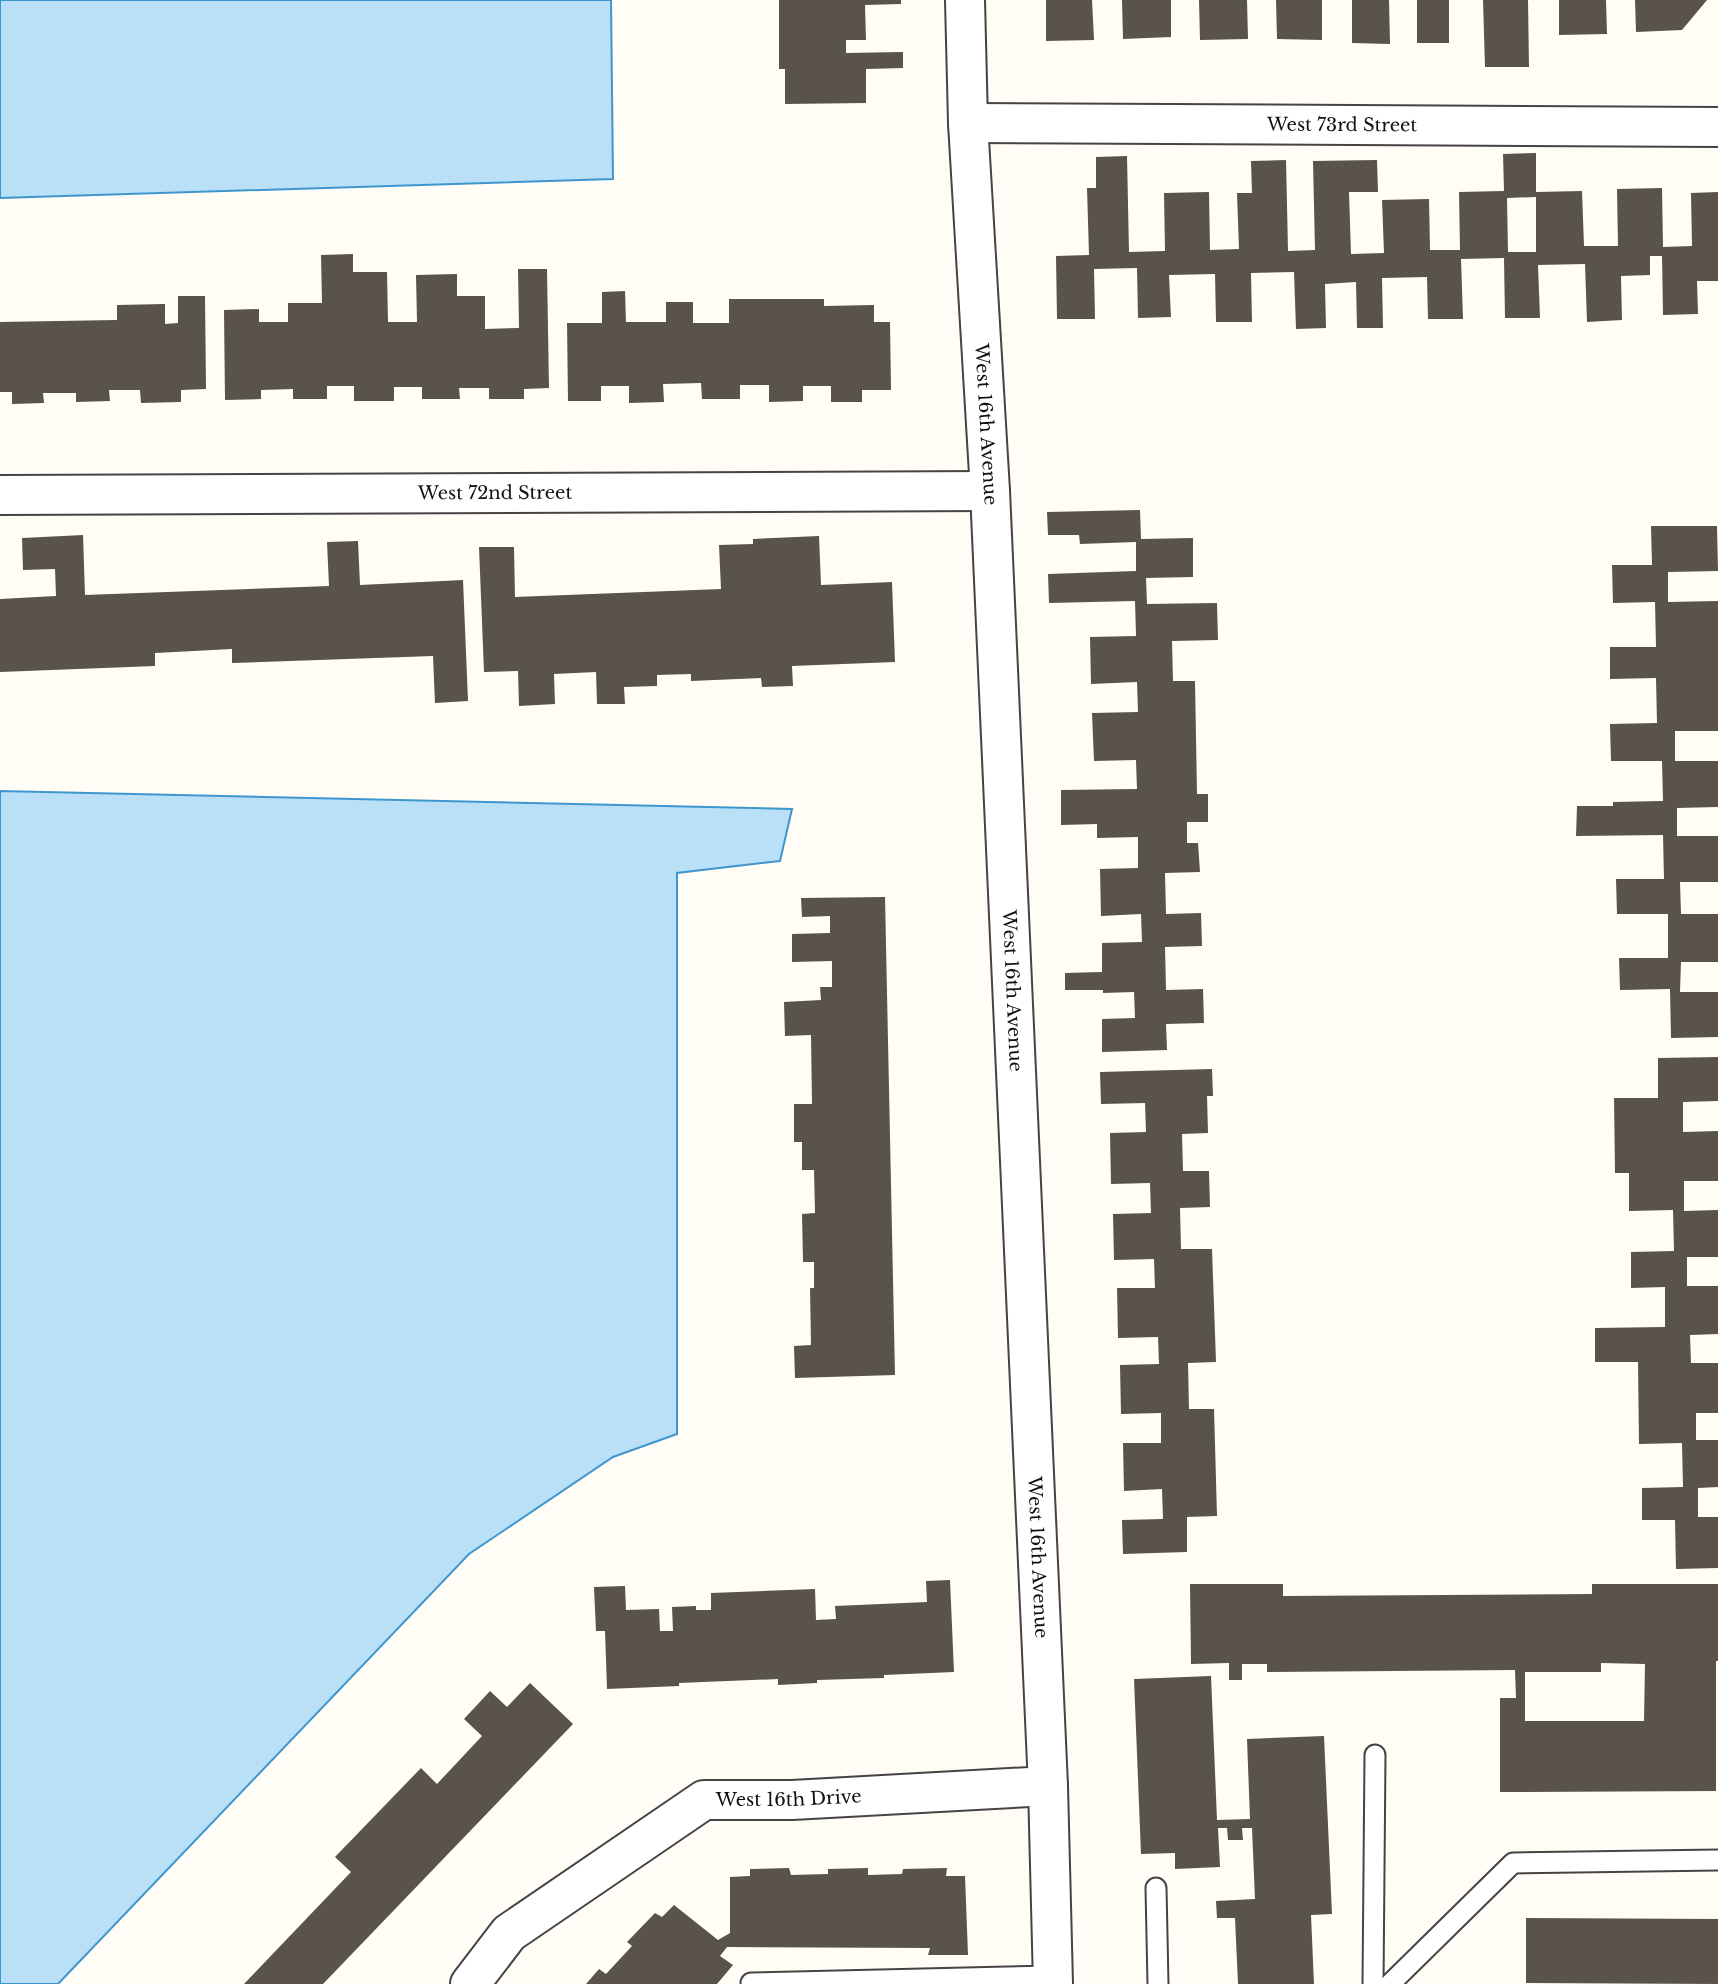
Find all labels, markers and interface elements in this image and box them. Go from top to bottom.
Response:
street label: West 73rd Street [1266,114,1417,136]
street label: West 16th Avenue [970,342,1002,506]
street label: West 72nd Street [417,482,572,504]
street label: West 16th Avenue [998,908,1027,1072]
street label: West 16th Avenue [1023,1475,1052,1639]
street label: West 16th Drive [715,1785,862,1811]

